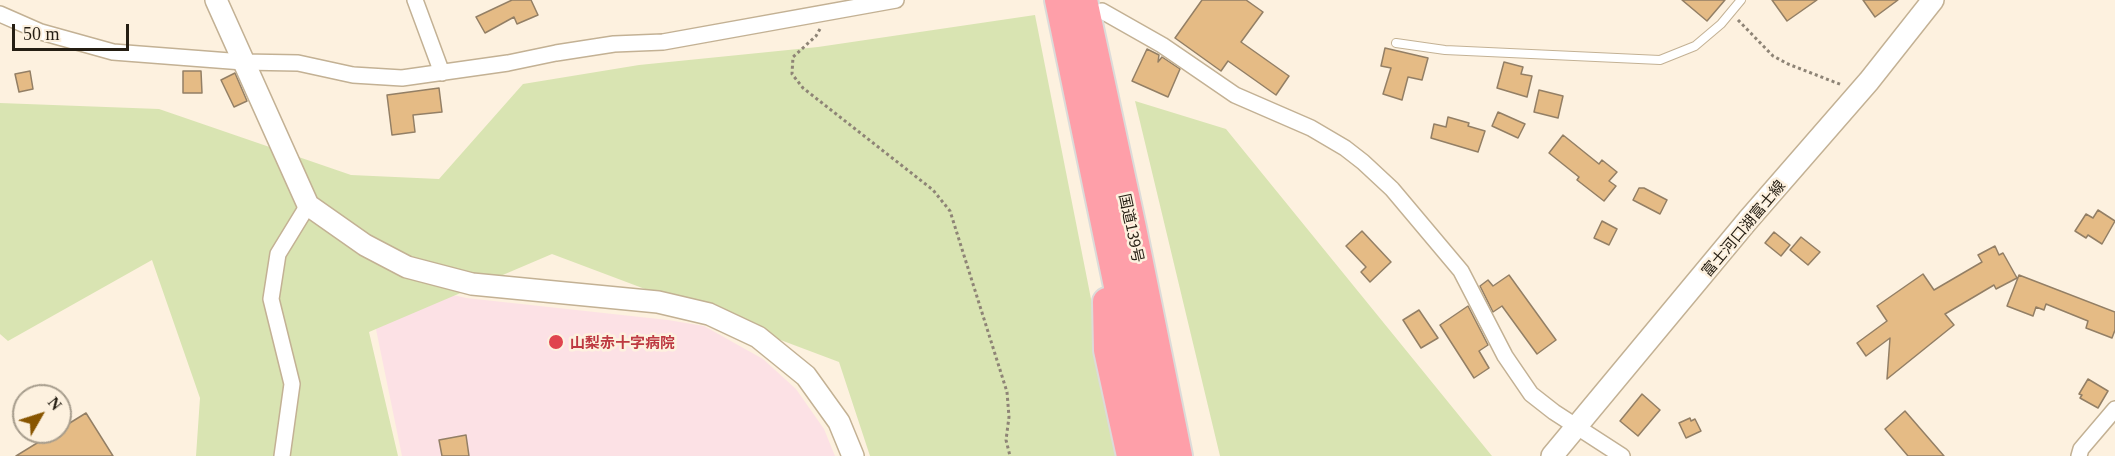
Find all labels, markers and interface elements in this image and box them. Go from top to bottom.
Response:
scale bar [15,12,132,50]
text: 50 m [23,24,60,44]
street label: 富士河口湖富士線 [1698,176,1788,280]
street label: 国道139号 [1116,192,1148,264]
marker: 山梨赤十字病院 [547,333,565,351]
place label: 山梨赤十字病院 [570,333,675,351]
north arrow [12,384,72,444]
text: N [45,394,65,413]

